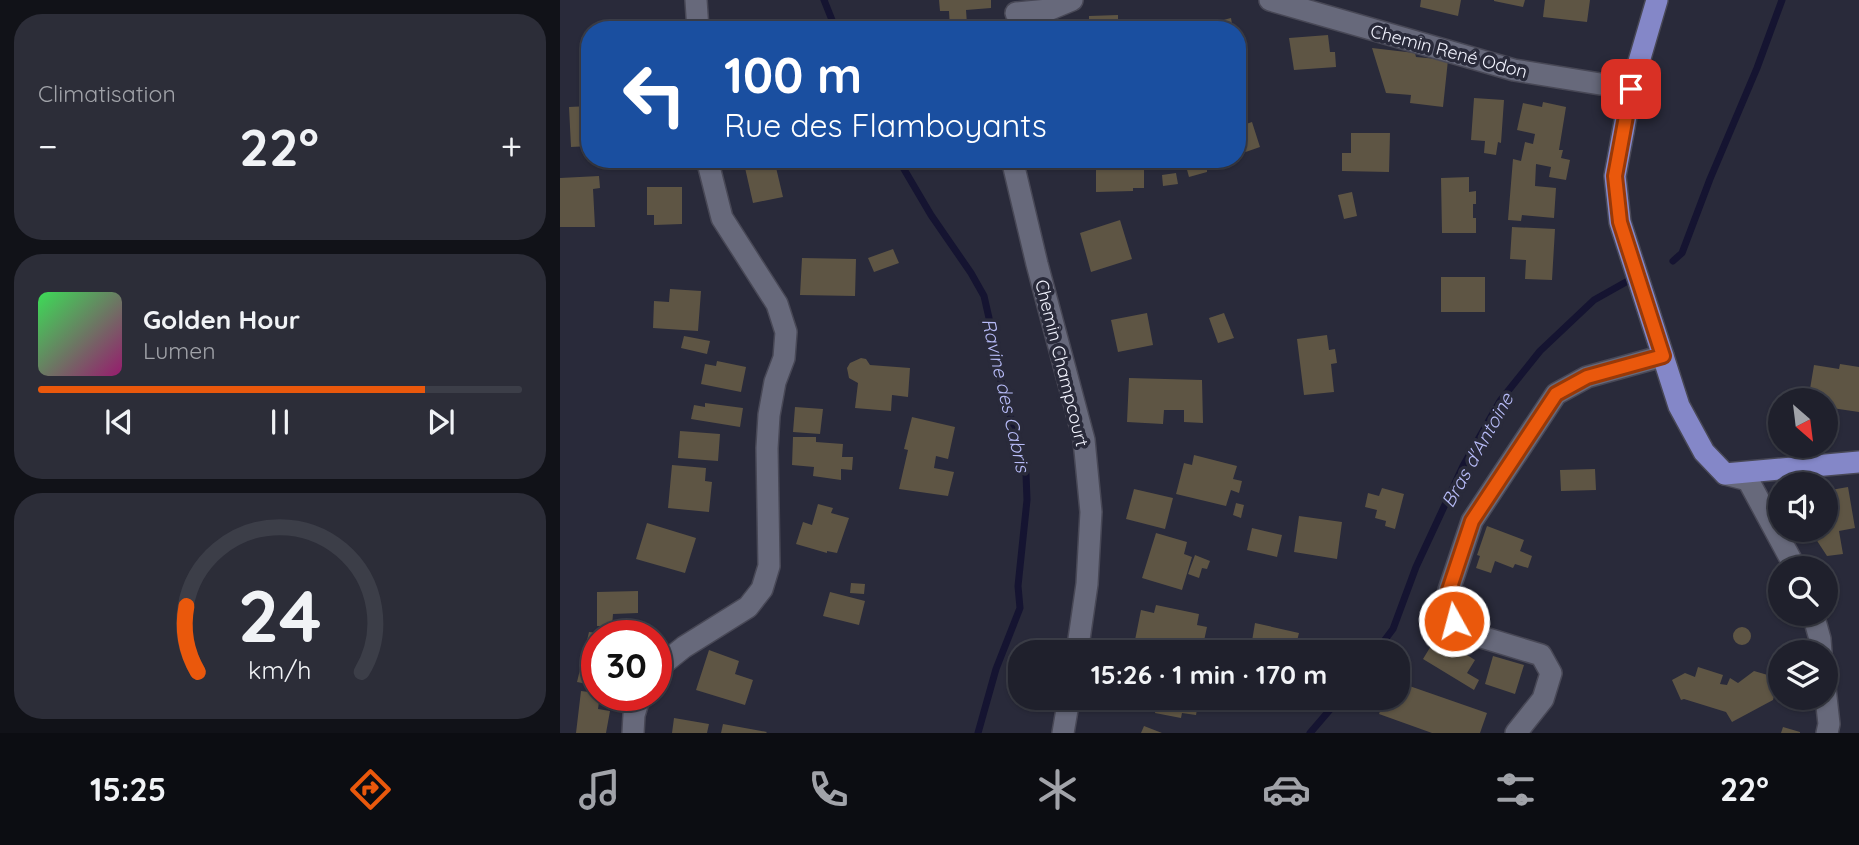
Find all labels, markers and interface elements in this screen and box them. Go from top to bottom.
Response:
street label: Chemin René Odon [1368,19,1530,83]
text: 100 m [724,44,862,105]
icon: left [609,49,700,140]
pin [1601,59,1661,119]
icon: arrive [1612,70,1650,108]
text: Climatisation [38,79,176,108]
text: Rue des Flamboyants [724,105,1047,145]
text: 22° [239,114,319,179]
text: − [38,122,58,170]
text: + [501,122,522,170]
street label: Chemin Champcourt [1030,277,1094,449]
text: Golden Hour [143,303,300,336]
water label: Ravine des Cabris [977,316,1036,475]
text: Lumen [143,336,216,365]
water label: Bras d'Antoine [1436,387,1519,511]
north arrow [1768,388,1838,458]
map controls [1768,388,1838,710]
icon: previous [100,403,138,441]
icon: pause [261,403,299,441]
icon: next [422,403,460,441]
button: sound [1768,472,1838,542]
button: search [1768,556,1838,626]
text: 24 [238,570,322,661]
position arrow [1417,584,1491,658]
speed limit sign: 30 [581,620,672,711]
button: layers [1768,640,1838,710]
text: km/h [248,654,312,685]
text: 15:26 · 1 min · 170 m [1091,658,1327,691]
icon: directions [346,765,395,814]
icon: music [575,765,624,814]
icon: phone [804,765,853,814]
icon: climate [1033,765,1082,814]
icon: car [1262,765,1311,814]
icon: filters [1491,765,1540,814]
text: 15:25 [90,769,166,809]
text: 22° [1720,769,1769,809]

